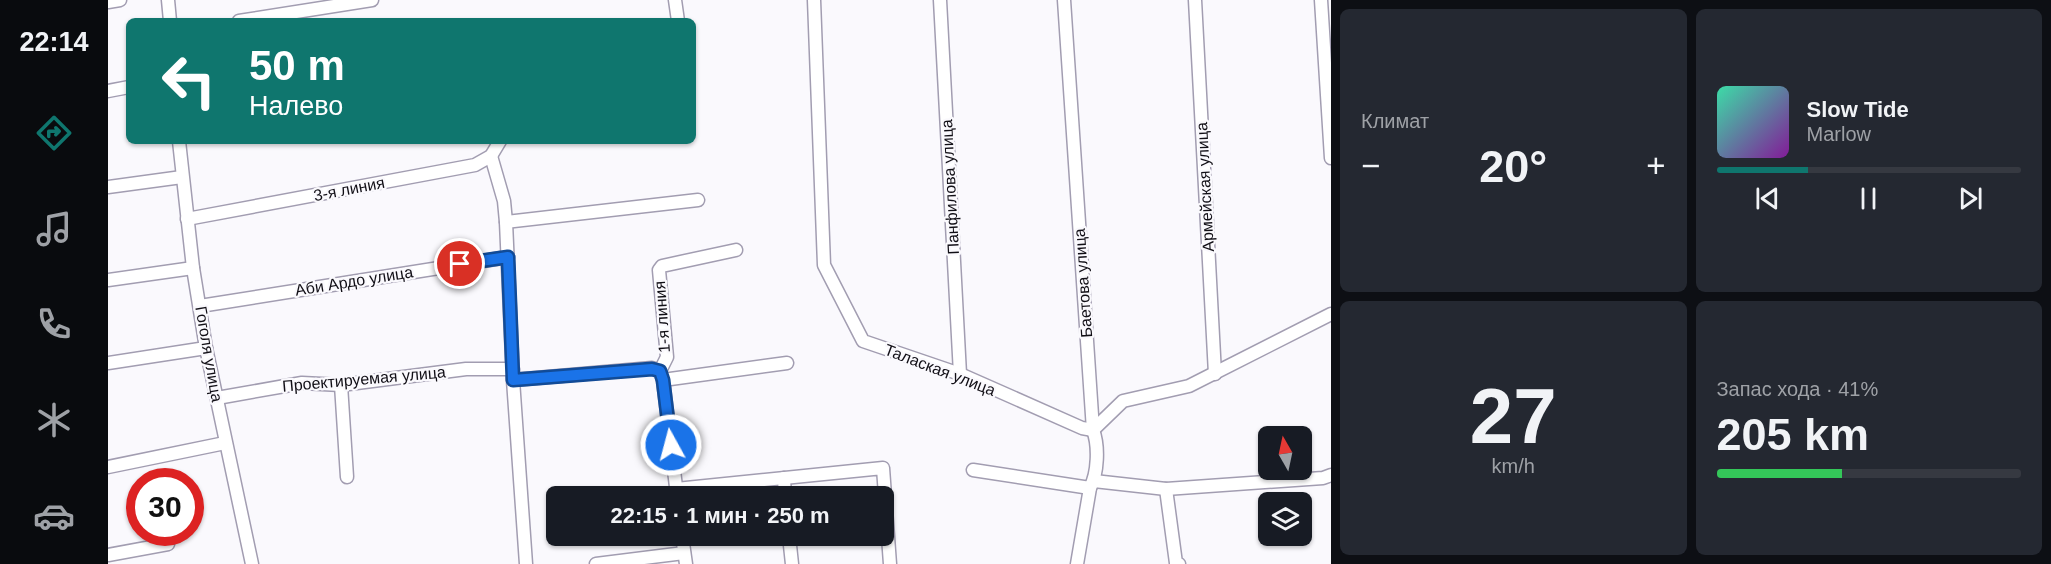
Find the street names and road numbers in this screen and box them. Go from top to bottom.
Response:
street label: Панфилова улица [938,119,962,255]
street label: Армейская улица [1193,122,1217,252]
street label: 3-я линия [312,174,386,204]
street label: Баетова улица [1071,228,1095,338]
street label: Аби Ардо улица [294,263,414,299]
street label: 1-я линия [651,280,673,354]
street label: Гоголя улица [192,305,226,403]
street label: Талаская улица [882,341,998,399]
street label: Проектируемая улица [282,363,447,395]

